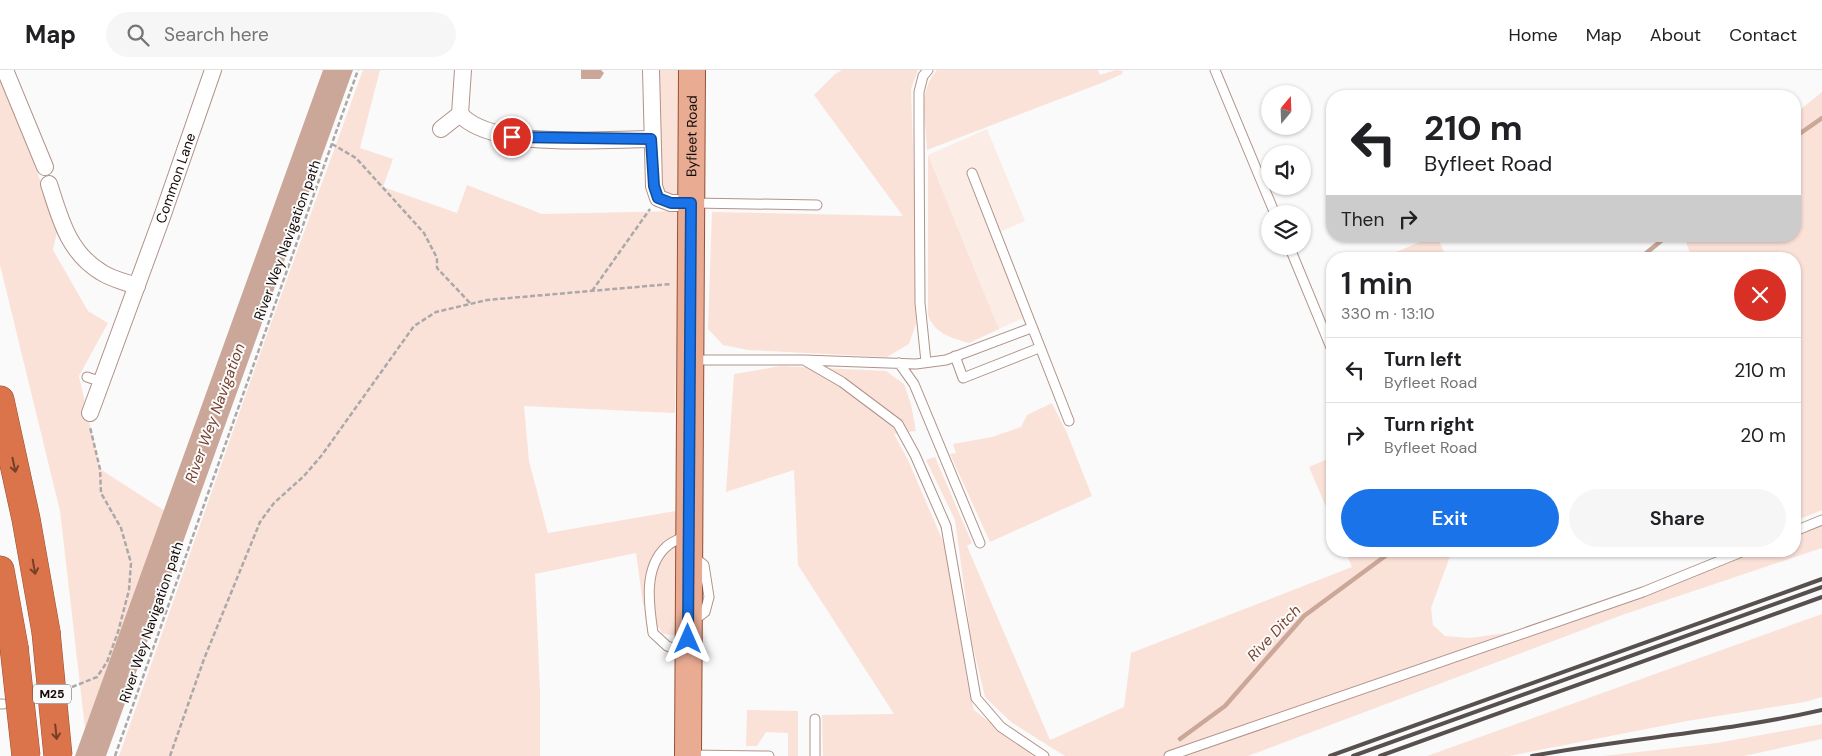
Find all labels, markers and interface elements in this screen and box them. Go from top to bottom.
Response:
search box [106,12,456,57]
text: Map [25,19,76,50]
icon: search [124,21,152,49]
text: Search here [164,22,269,47]
text: Home [1508,23,1558,47]
text: Map [1586,23,1622,47]
text: About [1650,23,1701,47]
text: Contact [1729,23,1797,47]
north arrow [1261,85,1311,135]
map controls [1261,85,1311,255]
street label: Byfleet Road [682,95,701,177]
text: 210 m [1424,105,1523,151]
icon: left [1341,110,1406,175]
pin [491,116,533,158]
icon: arrive [498,123,526,151]
street label: Common Lane [151,130,199,226]
button: sound [1261,145,1311,195]
text: Byfleet Road [1424,149,1552,178]
street label: River Wey Navigation path [250,157,324,323]
button: layers [1261,205,1311,255]
icon: right [1394,205,1422,233]
text: Then [1341,207,1384,232]
text: 1 min [1341,264,1413,303]
button: close [1734,269,1786,321]
text: 330 m · 13:10 [1341,303,1435,324]
water label: River Wey Navigation [180,340,250,485]
text: Turn left [1384,347,1462,372]
icon: left [1341,356,1369,384]
text: 210 m [1734,358,1786,383]
text: Byfleet Road [1384,372,1477,393]
text: Turn right [1384,412,1474,437]
icon: right [1341,421,1369,449]
text: 20 m [1740,423,1786,448]
text: Byfleet Road [1384,437,1477,458]
one-way arrow [10,457,19,473]
button: Exit [1341,489,1559,547]
button: Share [1569,489,1786,547]
street label: River Wey Navigation path [115,539,187,705]
one-way arrow [30,559,40,575]
water label: Rive Ditch [1243,600,1305,665]
position arrow [661,612,713,664]
road number: M25 [33,684,71,704]
one-way arrow [51,724,61,740]

